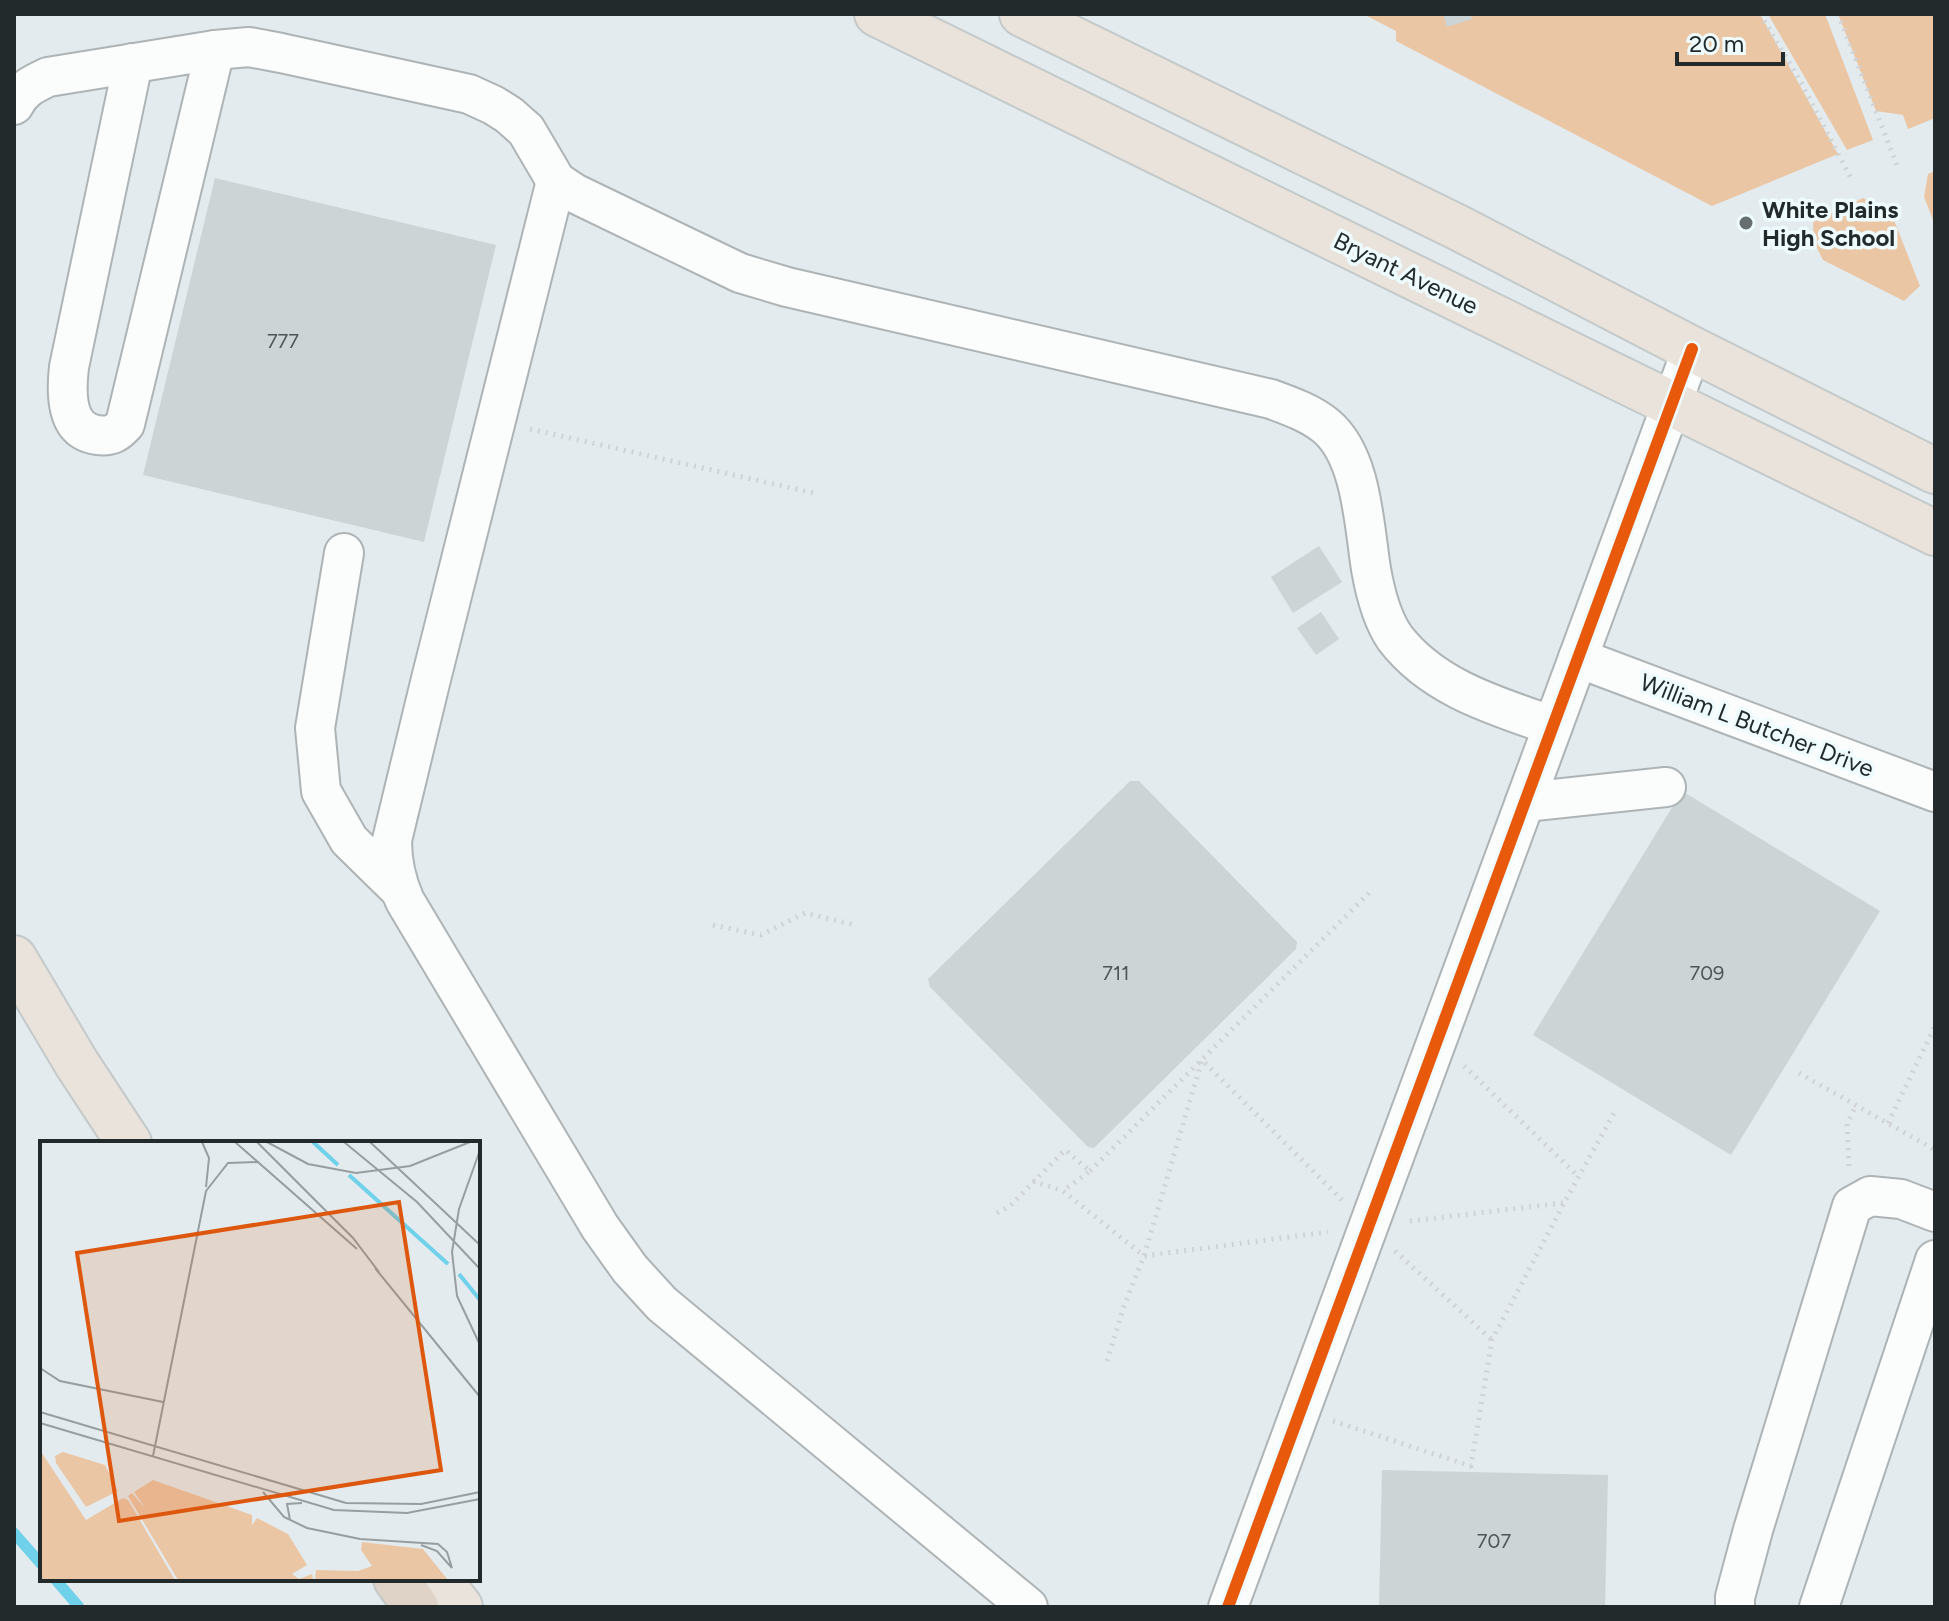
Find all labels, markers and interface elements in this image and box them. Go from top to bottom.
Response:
scale bar [1677,16,1783,66]
text: 20 m [1689,29,1744,58]
place label: White Plains High School [1762,195,1898,252]
marker: White Plains High School [1737,214,1755,232]
street label: Bryant Avenue [1329,226,1483,320]
house number: 777 [267,329,299,353]
street label: William L Butcher Drive [1636,667,1878,783]
house number: 711 [1102,961,1130,985]
house number: 709 [1690,961,1724,985]
inset map [40,1141,480,1581]
house number: 707 [1477,1529,1511,1553]

